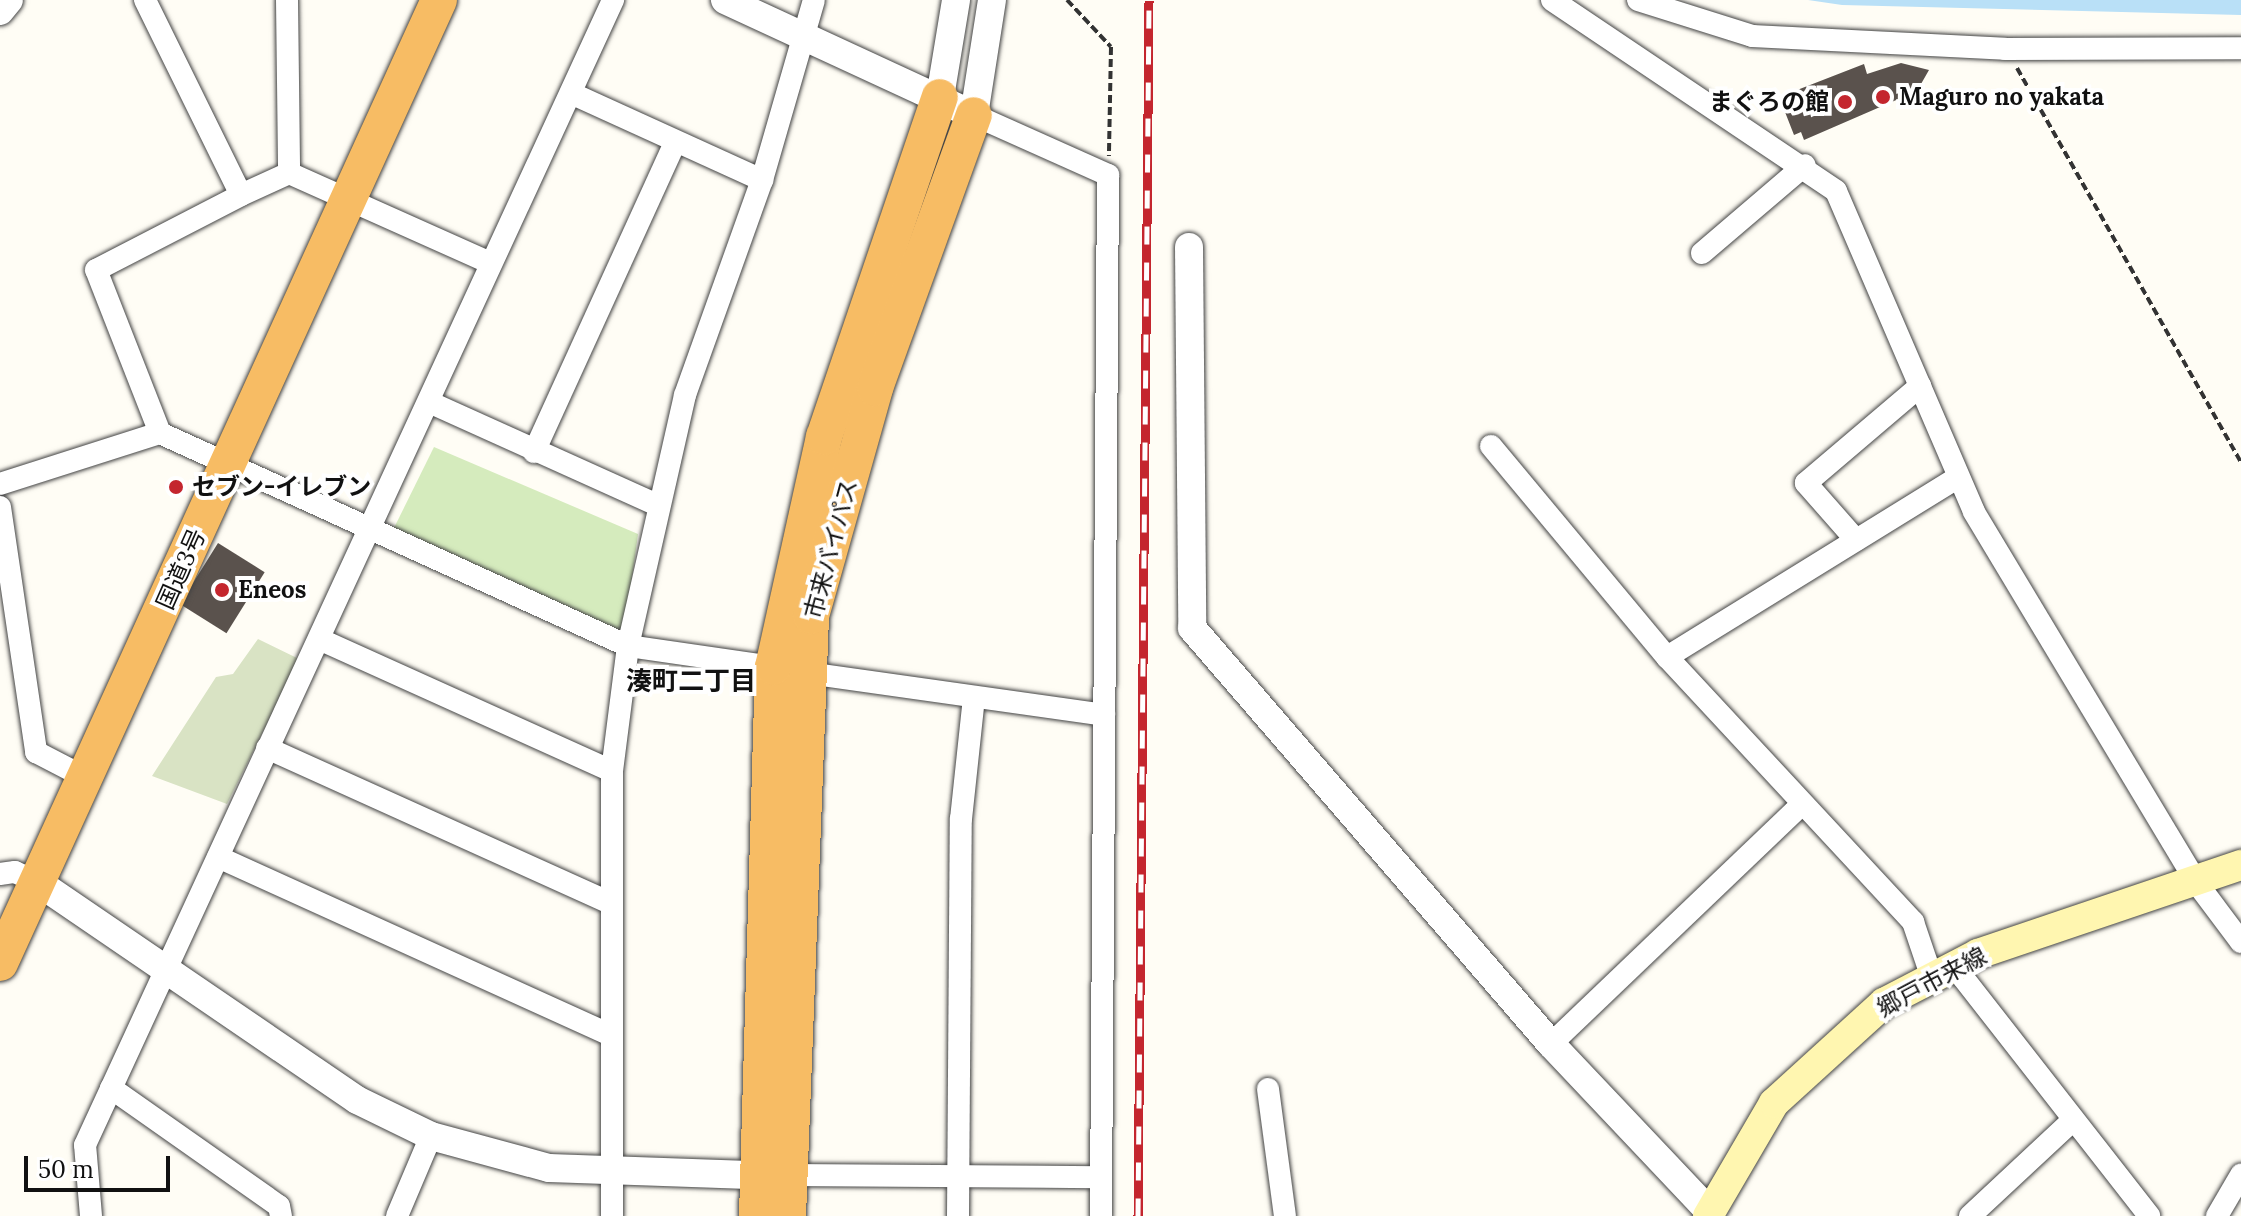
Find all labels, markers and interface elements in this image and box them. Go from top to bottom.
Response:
place label: Maguro no yakata [1899,83,2104,111]
place label: まぐろの館 [1709,88,1829,116]
marker: Maguro no yakata [1874,88,1892,106]
marker: まぐろの館 [1836,93,1854,111]
place label: セブン-イレブン [192,473,371,501]
street label: 市来バイパス [798,476,864,622]
marker: セブン-イレブン [167,478,185,496]
street label: 国道3号 [150,524,212,614]
place label: Eneos [238,576,306,604]
marker: Eneos [213,581,231,599]
district label: 湊町二丁目 [626,665,756,697]
street label: 郷戸市来線 [1872,941,1992,1023]
scale bar [28,1140,174,1190]
text: 50 m [38,1154,94,1185]

